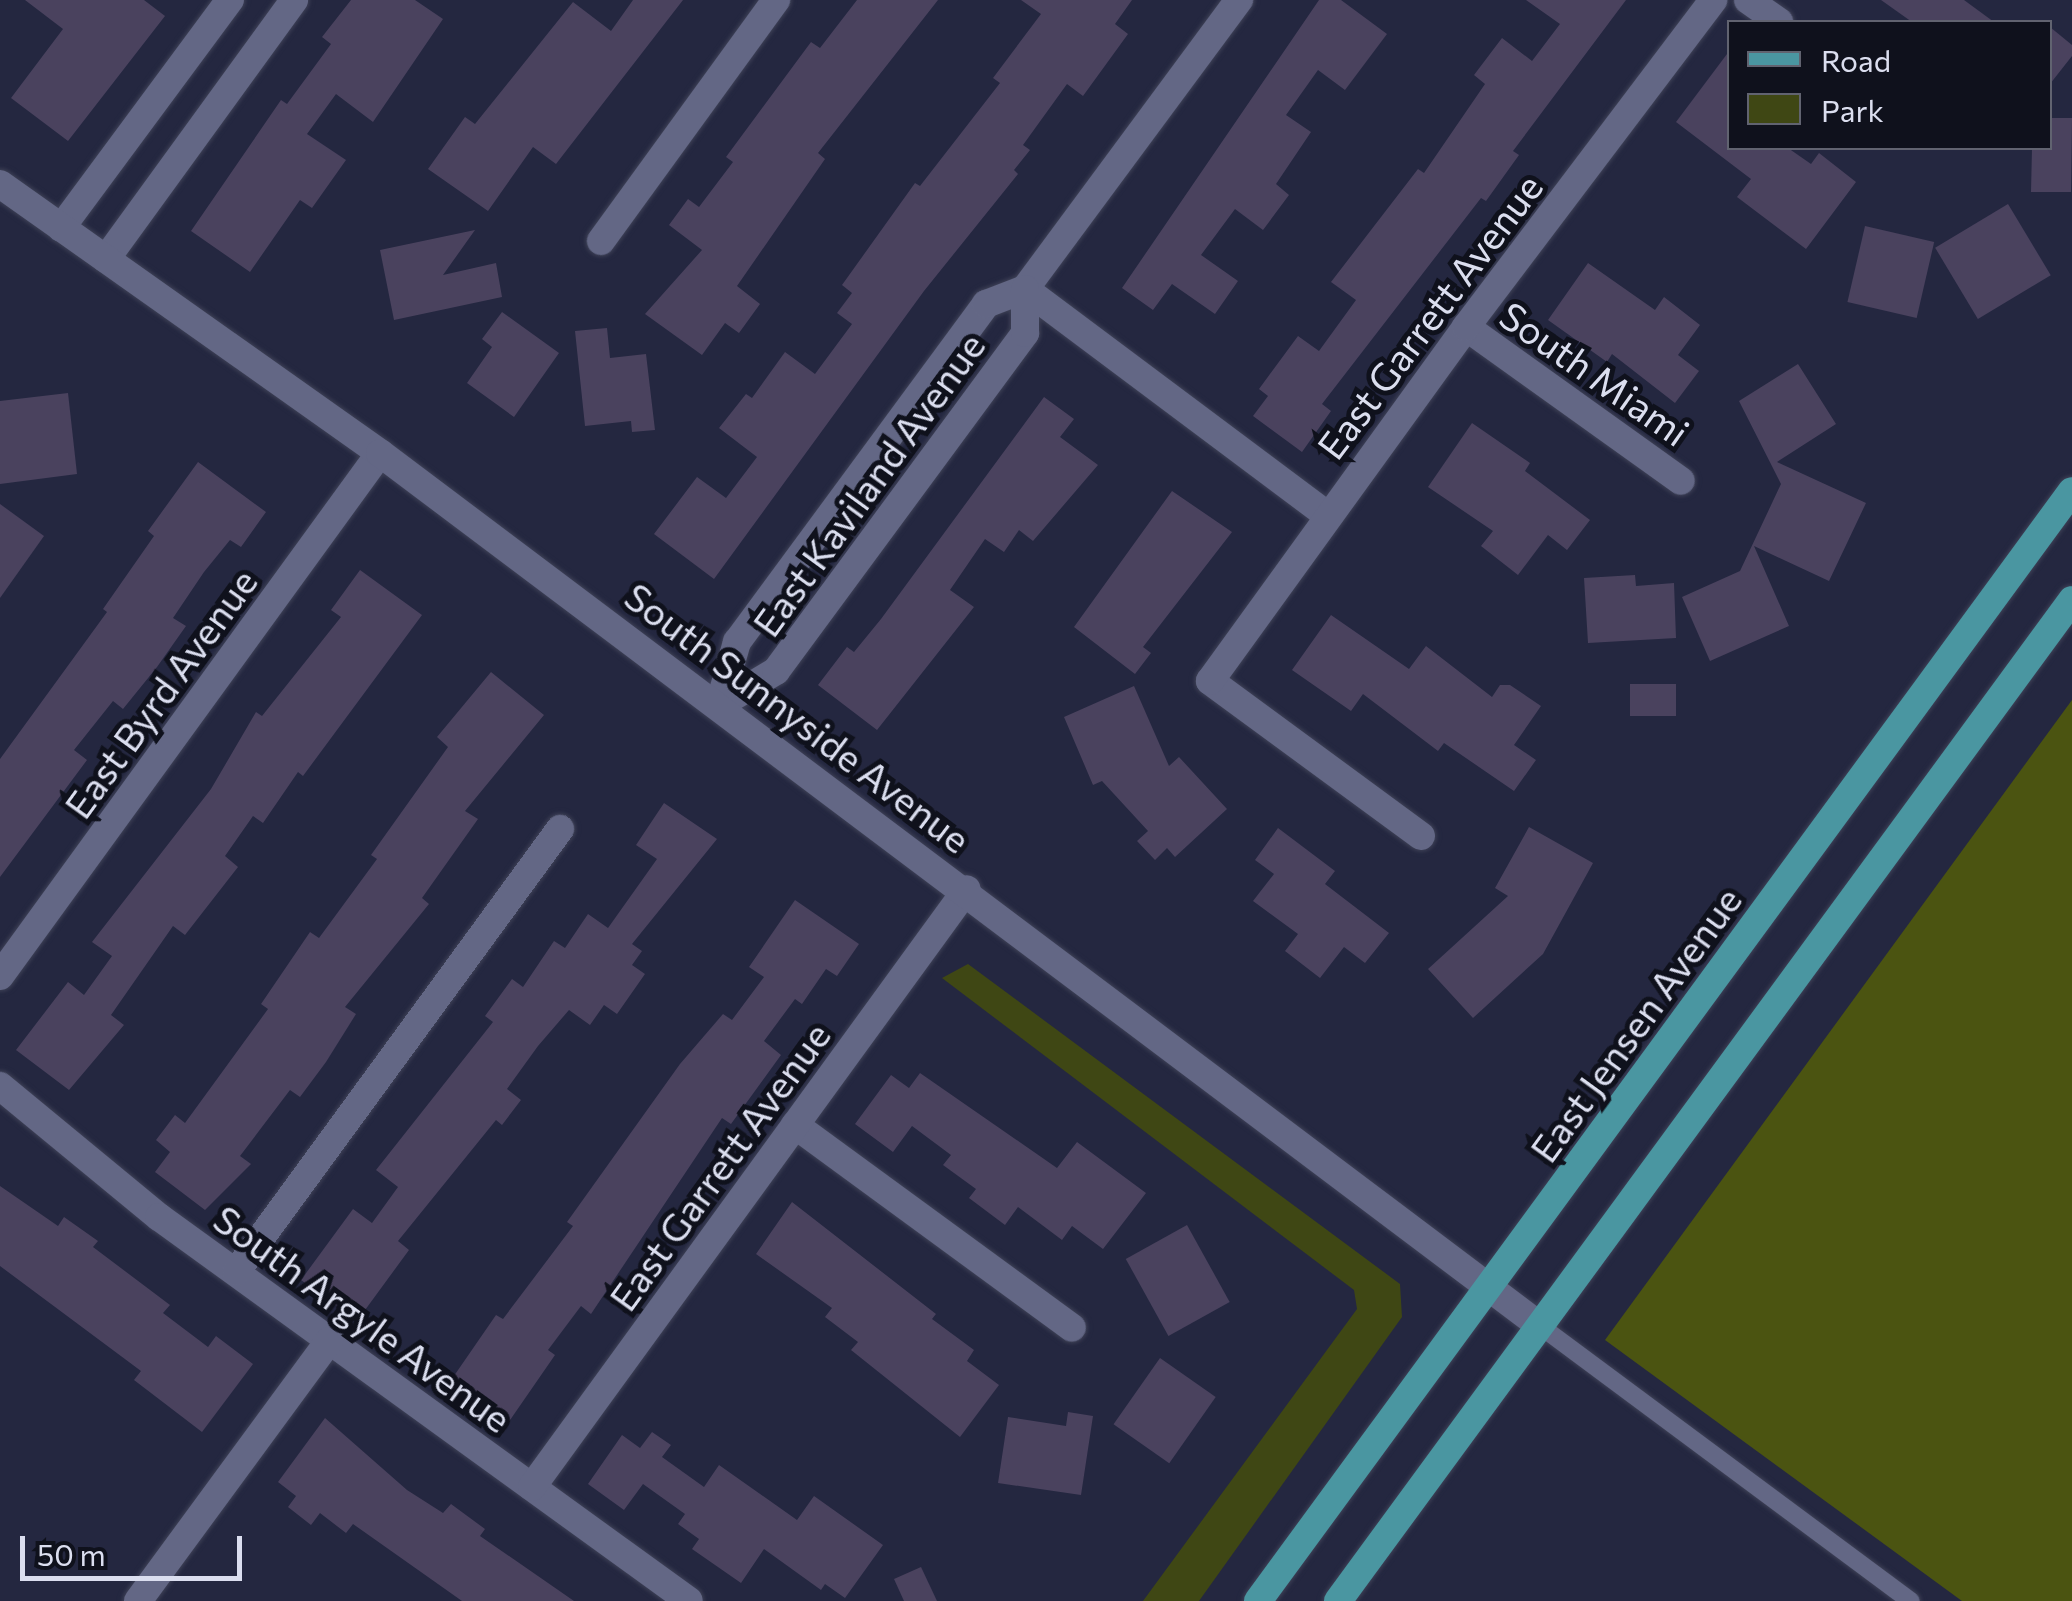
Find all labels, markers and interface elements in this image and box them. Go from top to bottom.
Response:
legend [1727,20,2052,150]
text: Road [1821,41,1891,78]
text: Park [1821,91,1884,128]
street label: East Garrett Avenue [1307,165,1551,467]
street label: South Miami [1492,291,1698,455]
street label: East Kaviland Avenue [743,323,993,645]
street label: East Byrd Avenue [54,560,266,826]
street label: South Sunnyside Avenue [617,572,979,862]
street label: East Jensen Avenue [1520,878,1750,1170]
street label: East Garrett Avenue [599,1013,839,1319]
street label: South Argyle Avenue [206,1195,520,1441]
scale bar [25,1516,248,1578]
text: 50 m [37,1535,106,1572]

